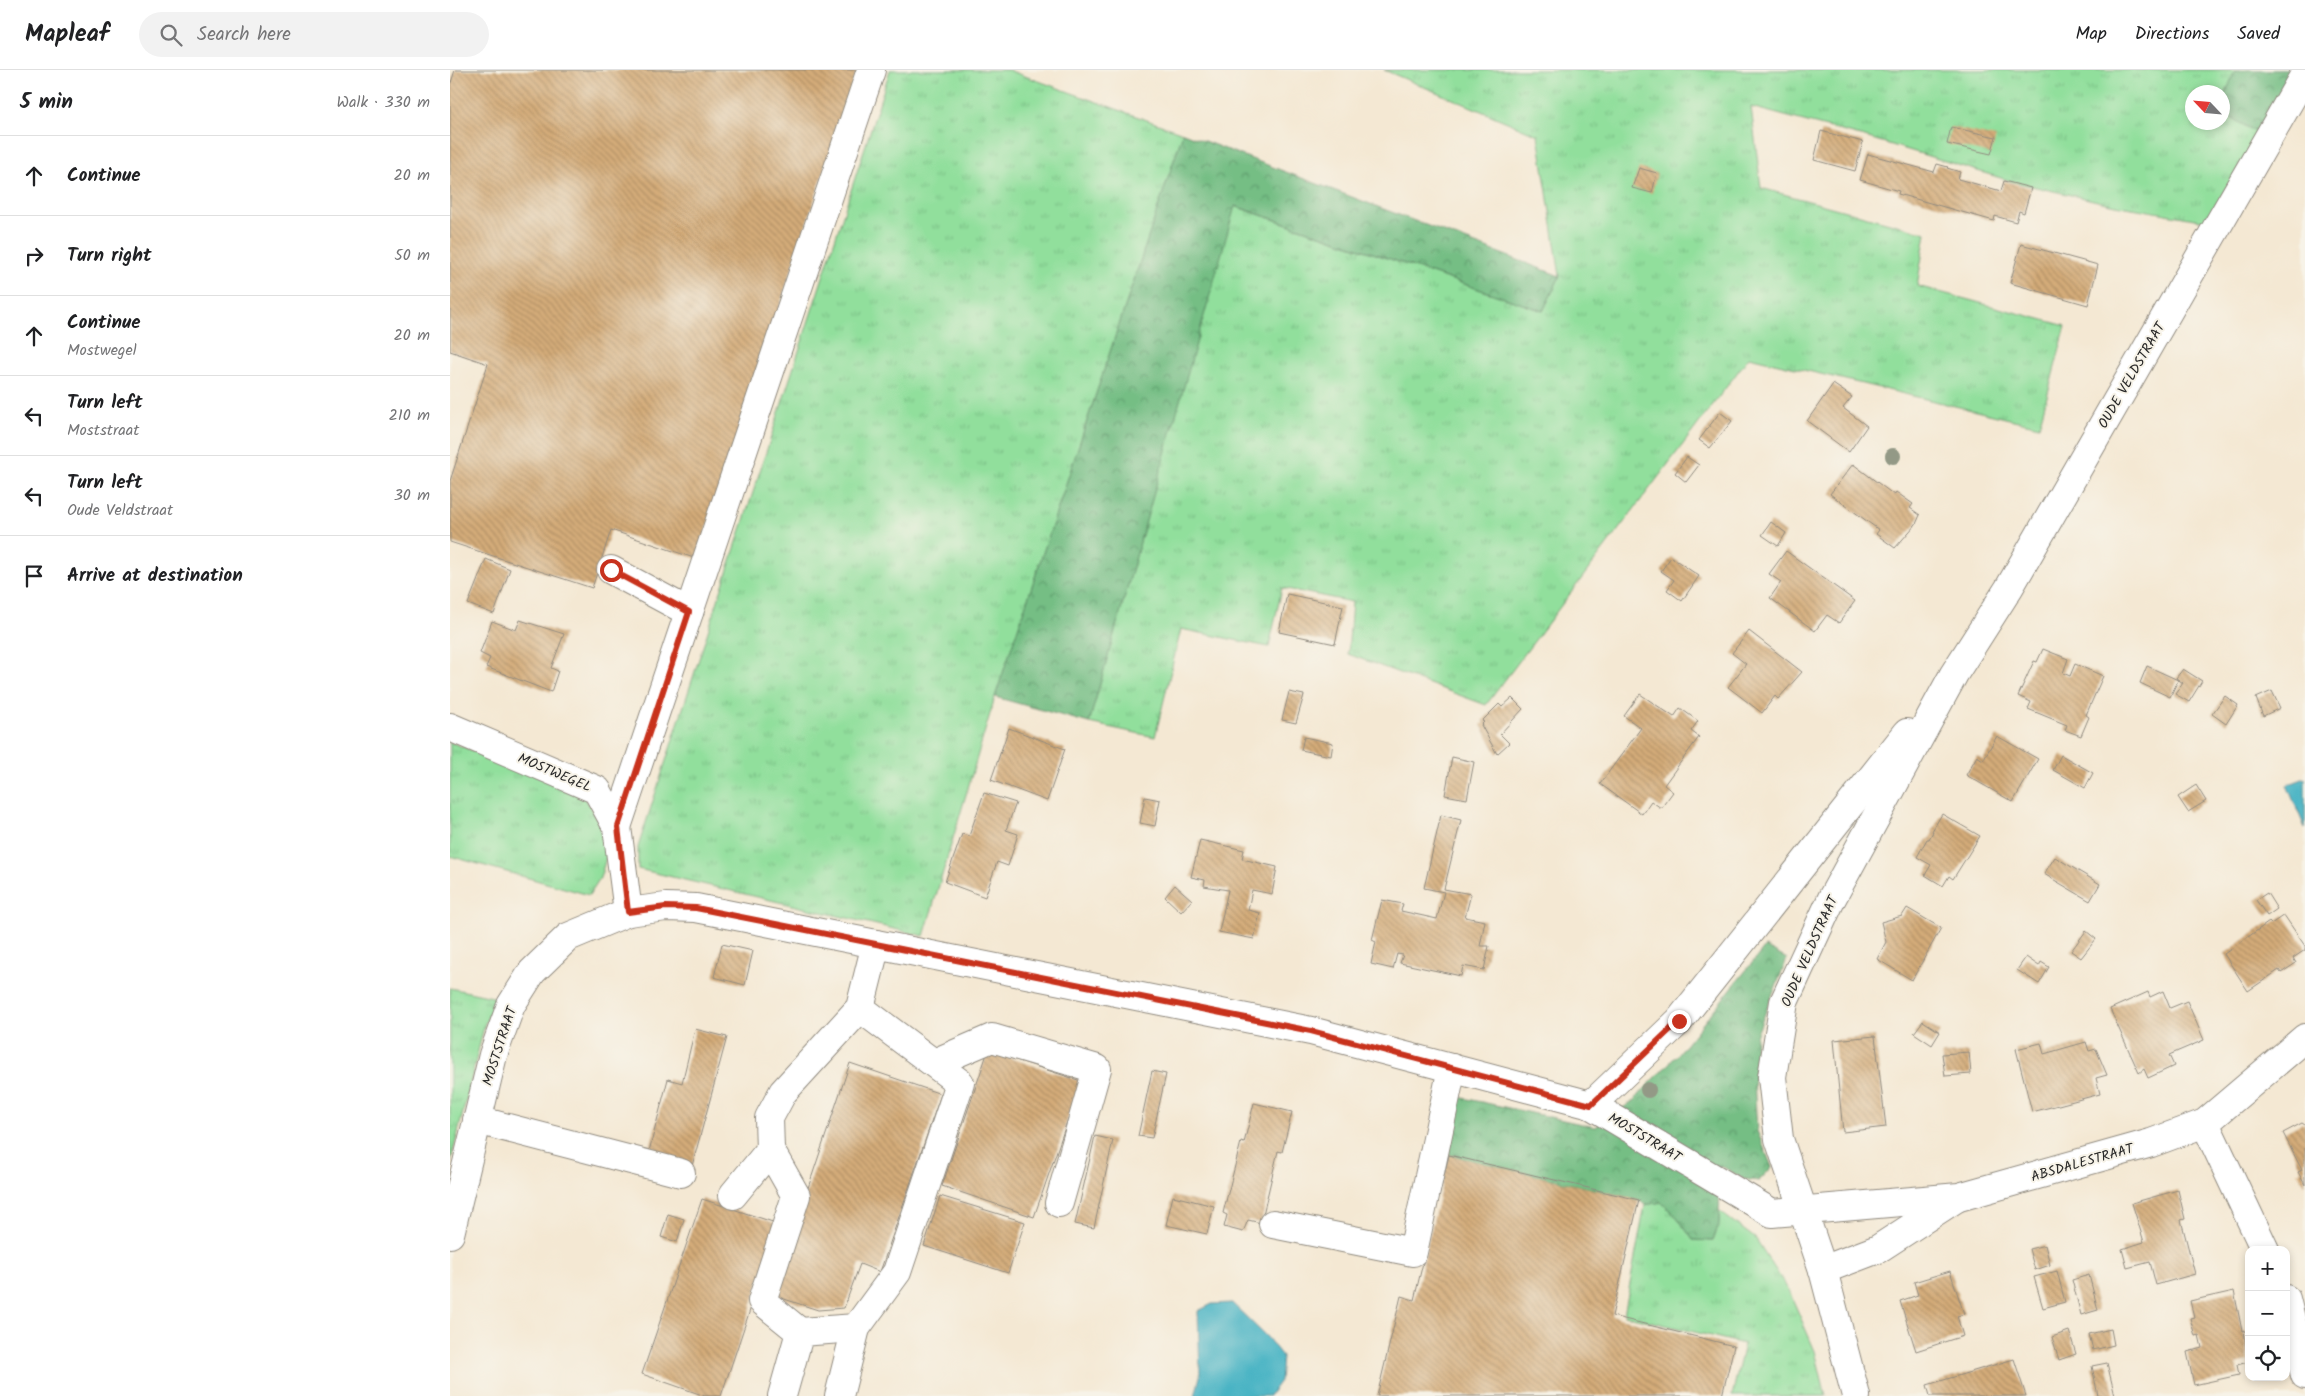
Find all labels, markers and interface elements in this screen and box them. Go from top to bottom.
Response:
search box [139,12,489,57]
text: Mapleaf [25,15,109,54]
text: Search here [197,20,291,50]
text: Map [2075,20,2107,49]
text: Directions [2135,20,2209,49]
text: Saved [2237,20,2280,49]
icon: search [157,21,185,49]
north arrow [2185,85,2230,130]
text: 5 min [20,86,73,119]
text: Walk · 330 m [337,90,430,115]
text: Continue [67,161,140,191]
icon: ahead [20,162,48,190]
text: 20 m [394,163,430,188]
text: Turn right [67,241,152,271]
icon: right [20,242,48,270]
text: 50 m [394,243,430,268]
text: Continue [67,308,140,338]
street label: OUDE VELDSTRAAT [2092,317,2172,433]
icon: ahead [20,322,48,350]
text: 20 m [394,323,430,348]
text: Mostwegel [67,338,137,363]
text: Turn left [67,388,142,418]
icon: left [20,402,48,430]
text: 210 m [389,403,430,428]
text: Moststraat [67,418,139,443]
text: Turn left [67,468,142,498]
icon: left [20,482,48,510]
text: 30 m [394,483,430,508]
text: Oude Veldstraat [67,498,173,523]
route start [600,559,623,582]
text: Arrive at destination [67,561,243,591]
icon: arrive [20,562,48,590]
street label: MOSTWEGEL [514,748,595,798]
street label: OUDE VELDSTRAAT [1776,891,1845,1011]
street label: MOSTSTRAAT [477,1002,524,1089]
route end [1668,1010,1691,1033]
street label: MOSTSTRAAT [1604,1107,1687,1169]
street label: ABSDALESTRAAT [2028,1137,2138,1188]
map controls [2245,1246,2290,1381]
button: + [2245,1246,2290,1291]
button: − [2245,1291,2290,1336]
button: locate [2245,1336,2290,1381]

